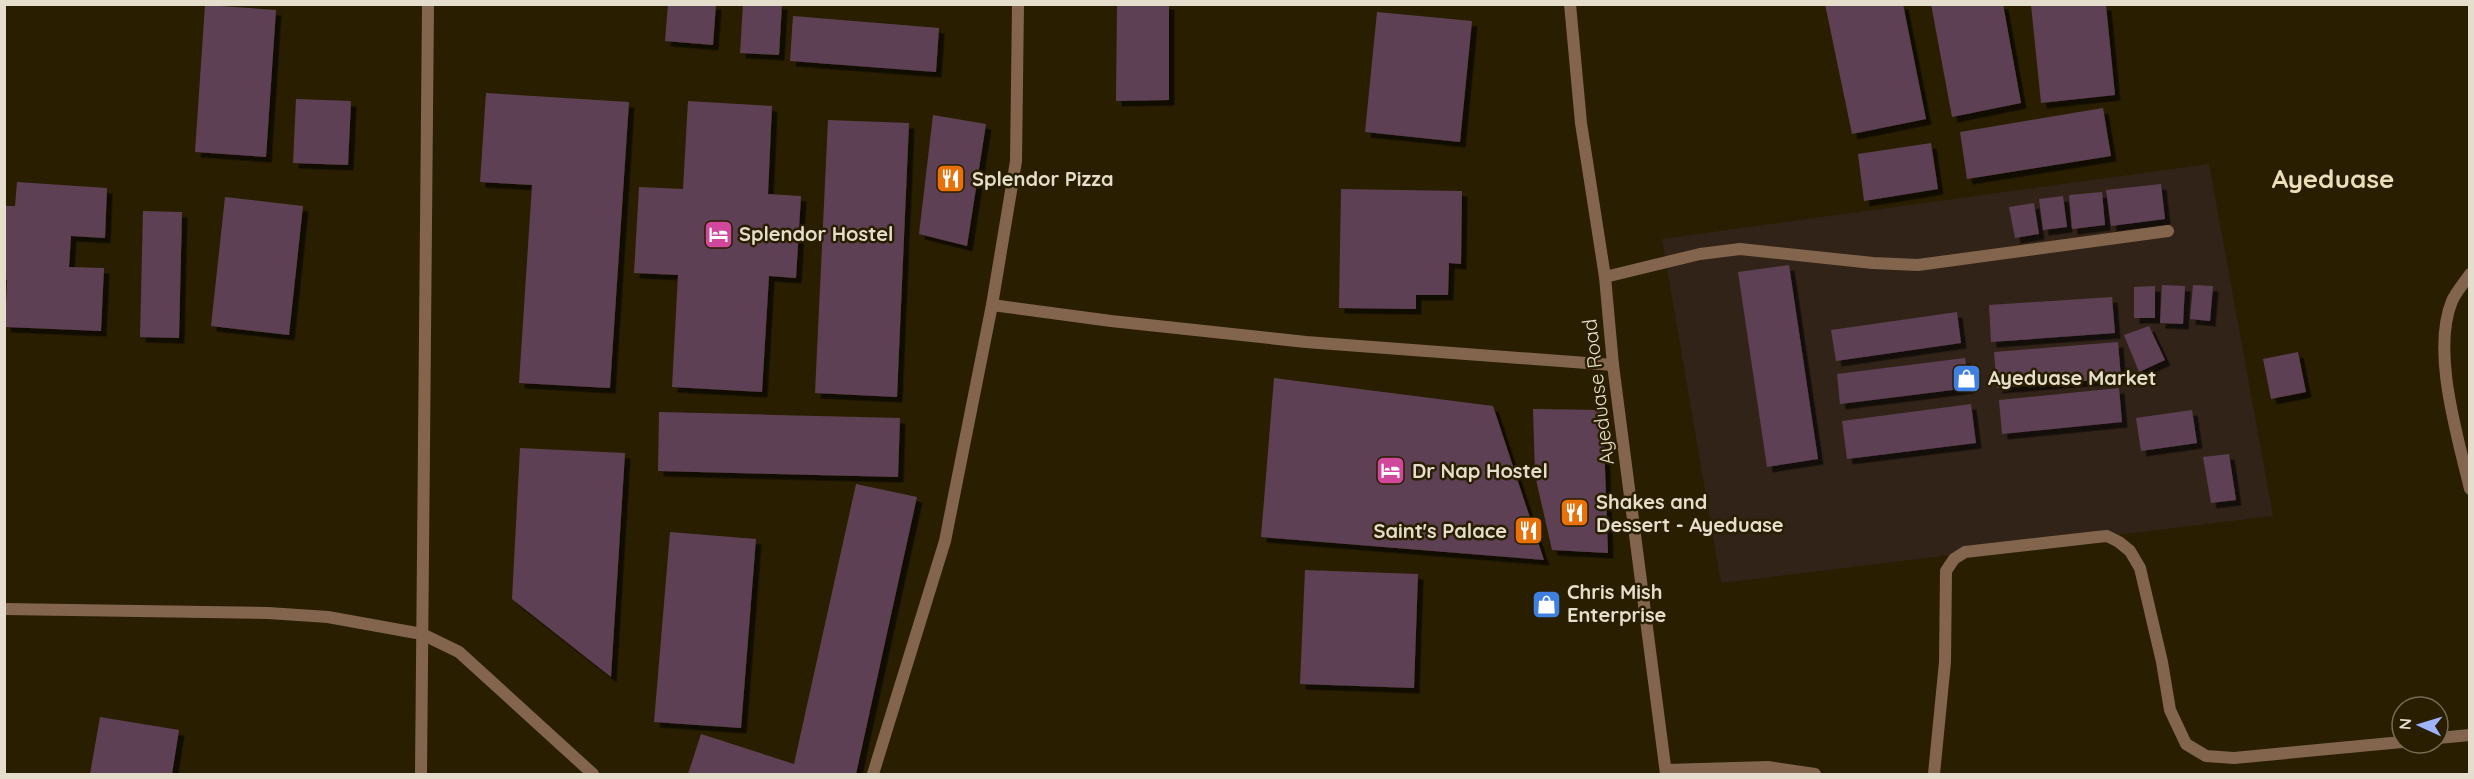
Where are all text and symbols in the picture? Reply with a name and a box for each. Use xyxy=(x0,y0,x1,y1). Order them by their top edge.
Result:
district label: Ayeduase xyxy=(2272,162,2394,195)
restaurant icon: Splendor Pizza xyxy=(935,163,967,195)
place label: Splendor Pizza xyxy=(972,166,1113,191)
hotel icon: Splendor Hostel xyxy=(702,218,734,250)
place label: Splendor Hostel xyxy=(739,221,894,246)
street label: Ayeduase Road xyxy=(1576,318,1619,466)
shop icon: Ayeduase Market xyxy=(1951,362,1983,394)
place label: Ayeduase Market xyxy=(1988,365,2156,390)
hotel icon: Dr Nap Hostel xyxy=(1375,455,1407,487)
place label: Dr Nap Hostel xyxy=(1412,458,1548,483)
place label: Shakes and Dessert - Ayeduase xyxy=(1596,489,1784,537)
restaurant icon: Shakes and Dessert - Ayeduase xyxy=(1559,497,1591,529)
restaurant icon: Saint's Palace xyxy=(1512,515,1544,547)
place label: Saint's Palace xyxy=(1374,518,1507,543)
place label: Chris Mish Enterprise xyxy=(1567,579,1666,627)
shop icon: Chris Mish Enterprise xyxy=(1530,588,1562,620)
north arrow xyxy=(2390,695,2450,755)
text: N xyxy=(2395,717,2415,731)

